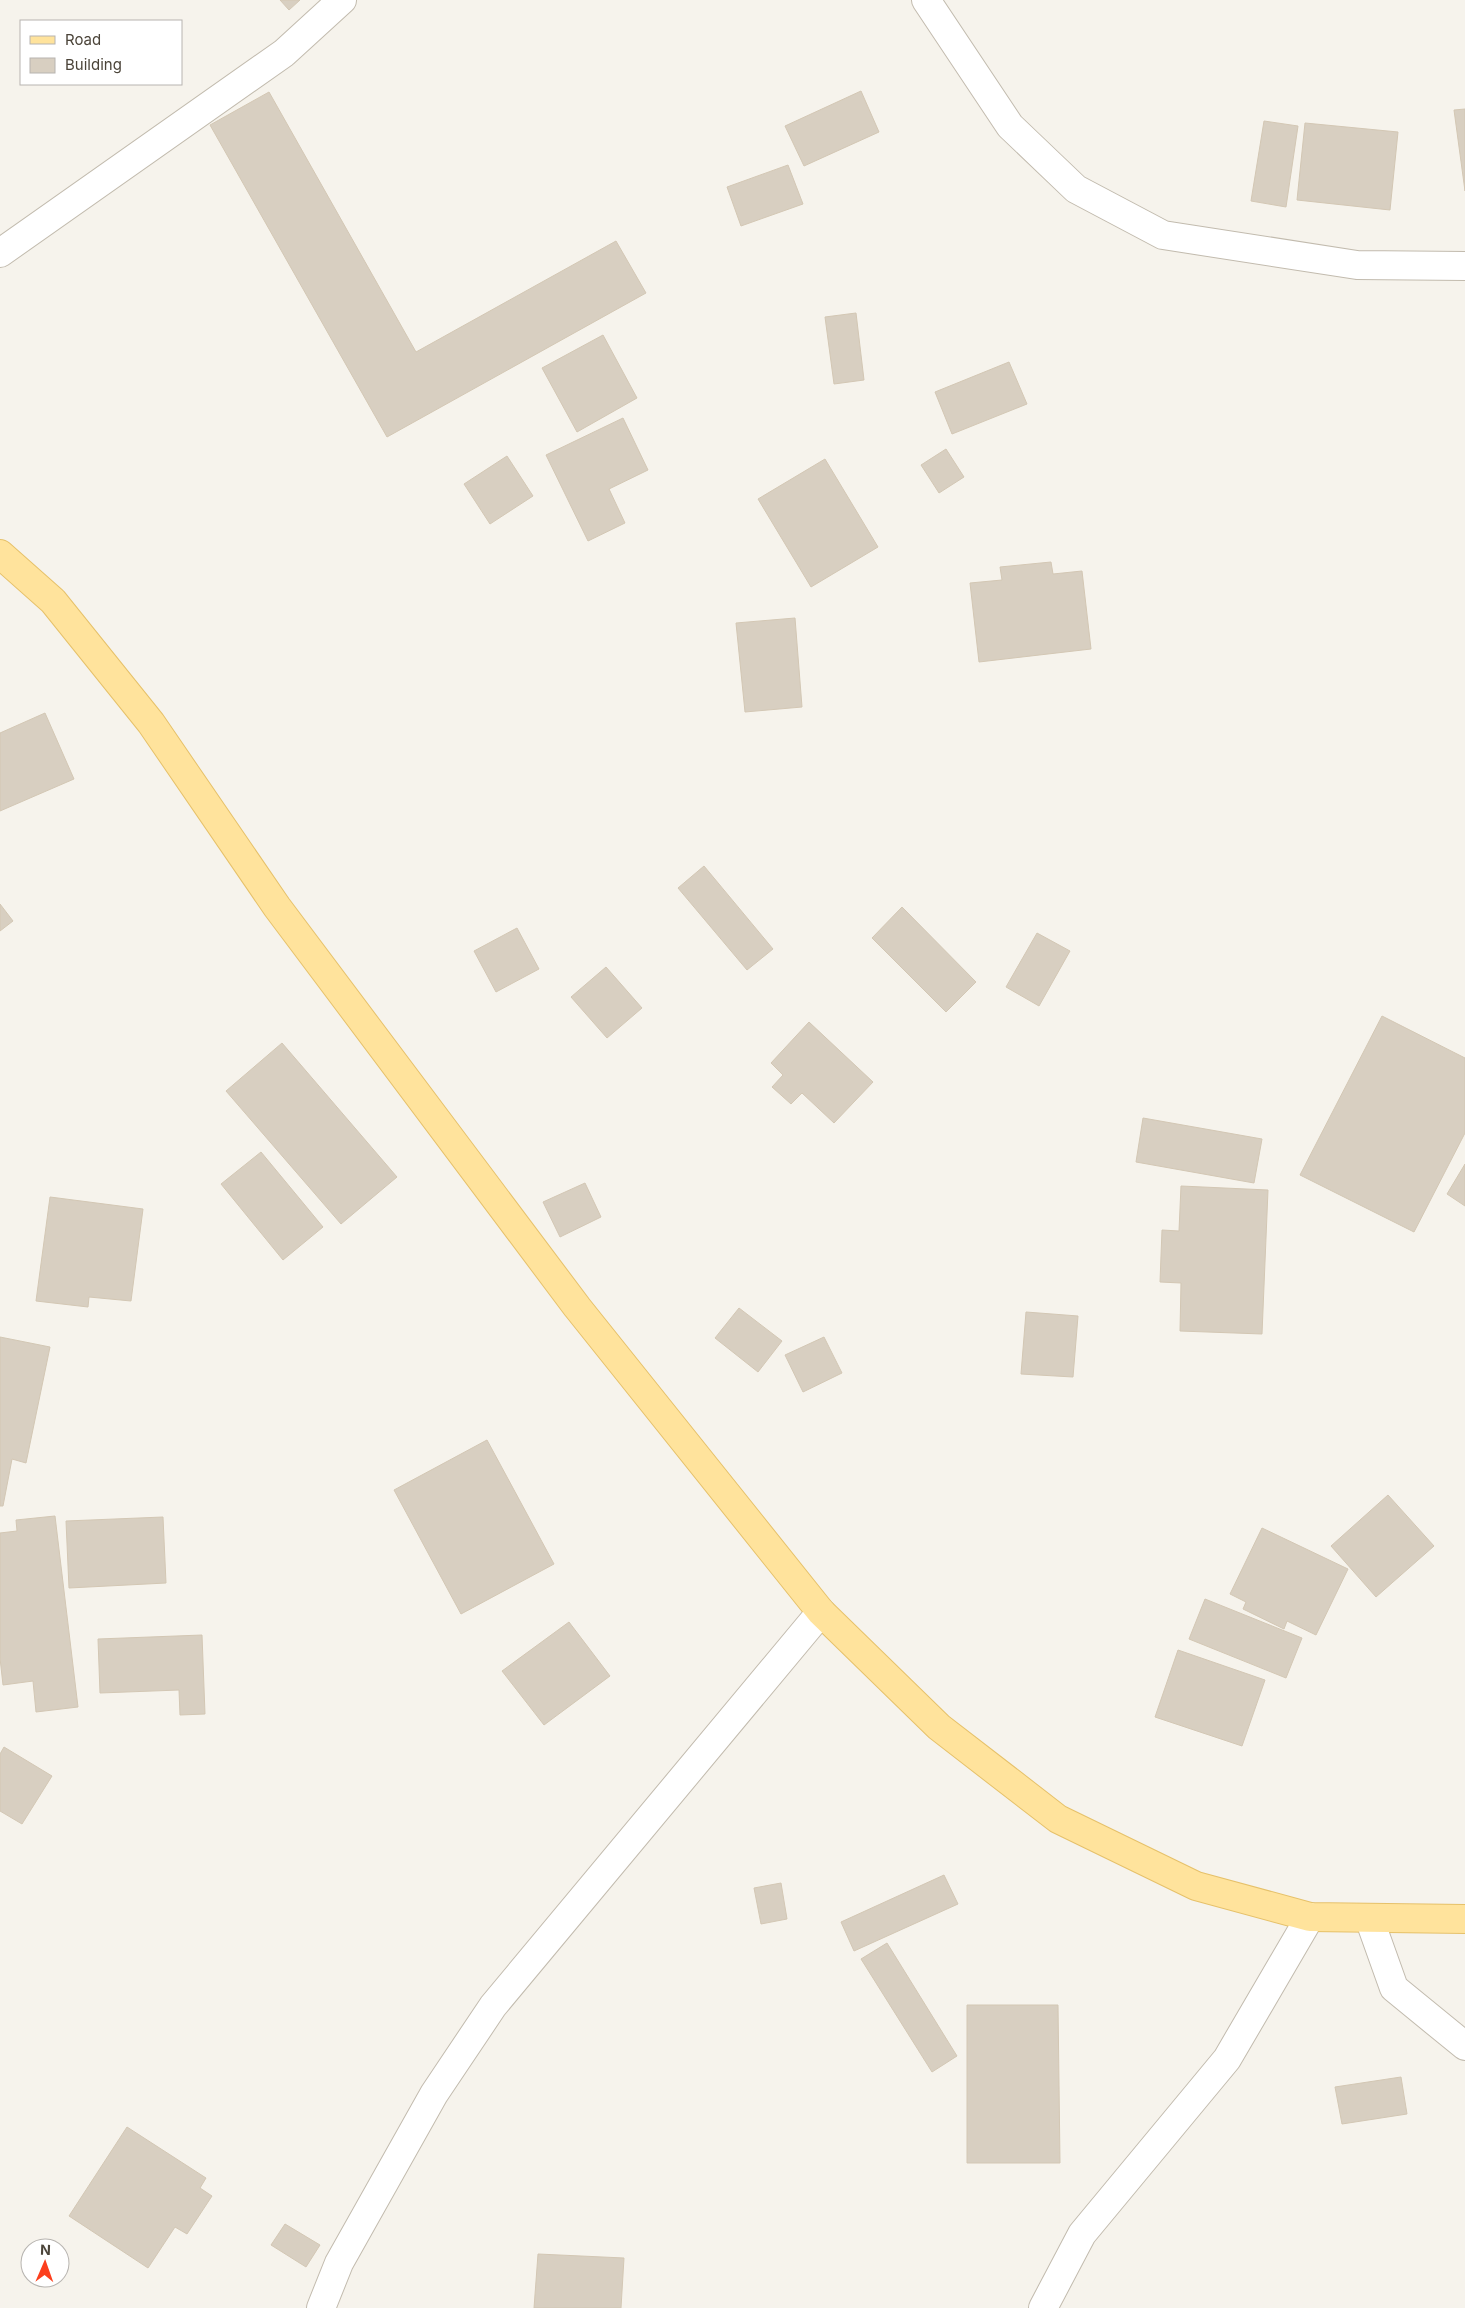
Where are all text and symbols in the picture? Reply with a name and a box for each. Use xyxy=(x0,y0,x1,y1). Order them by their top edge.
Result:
legend xyxy=(20,20,182,85)
text: Road xyxy=(65,30,101,49)
text: Building xyxy=(65,55,122,74)
north arrow xyxy=(20,2238,70,2288)
text: N xyxy=(40,2241,51,2258)

